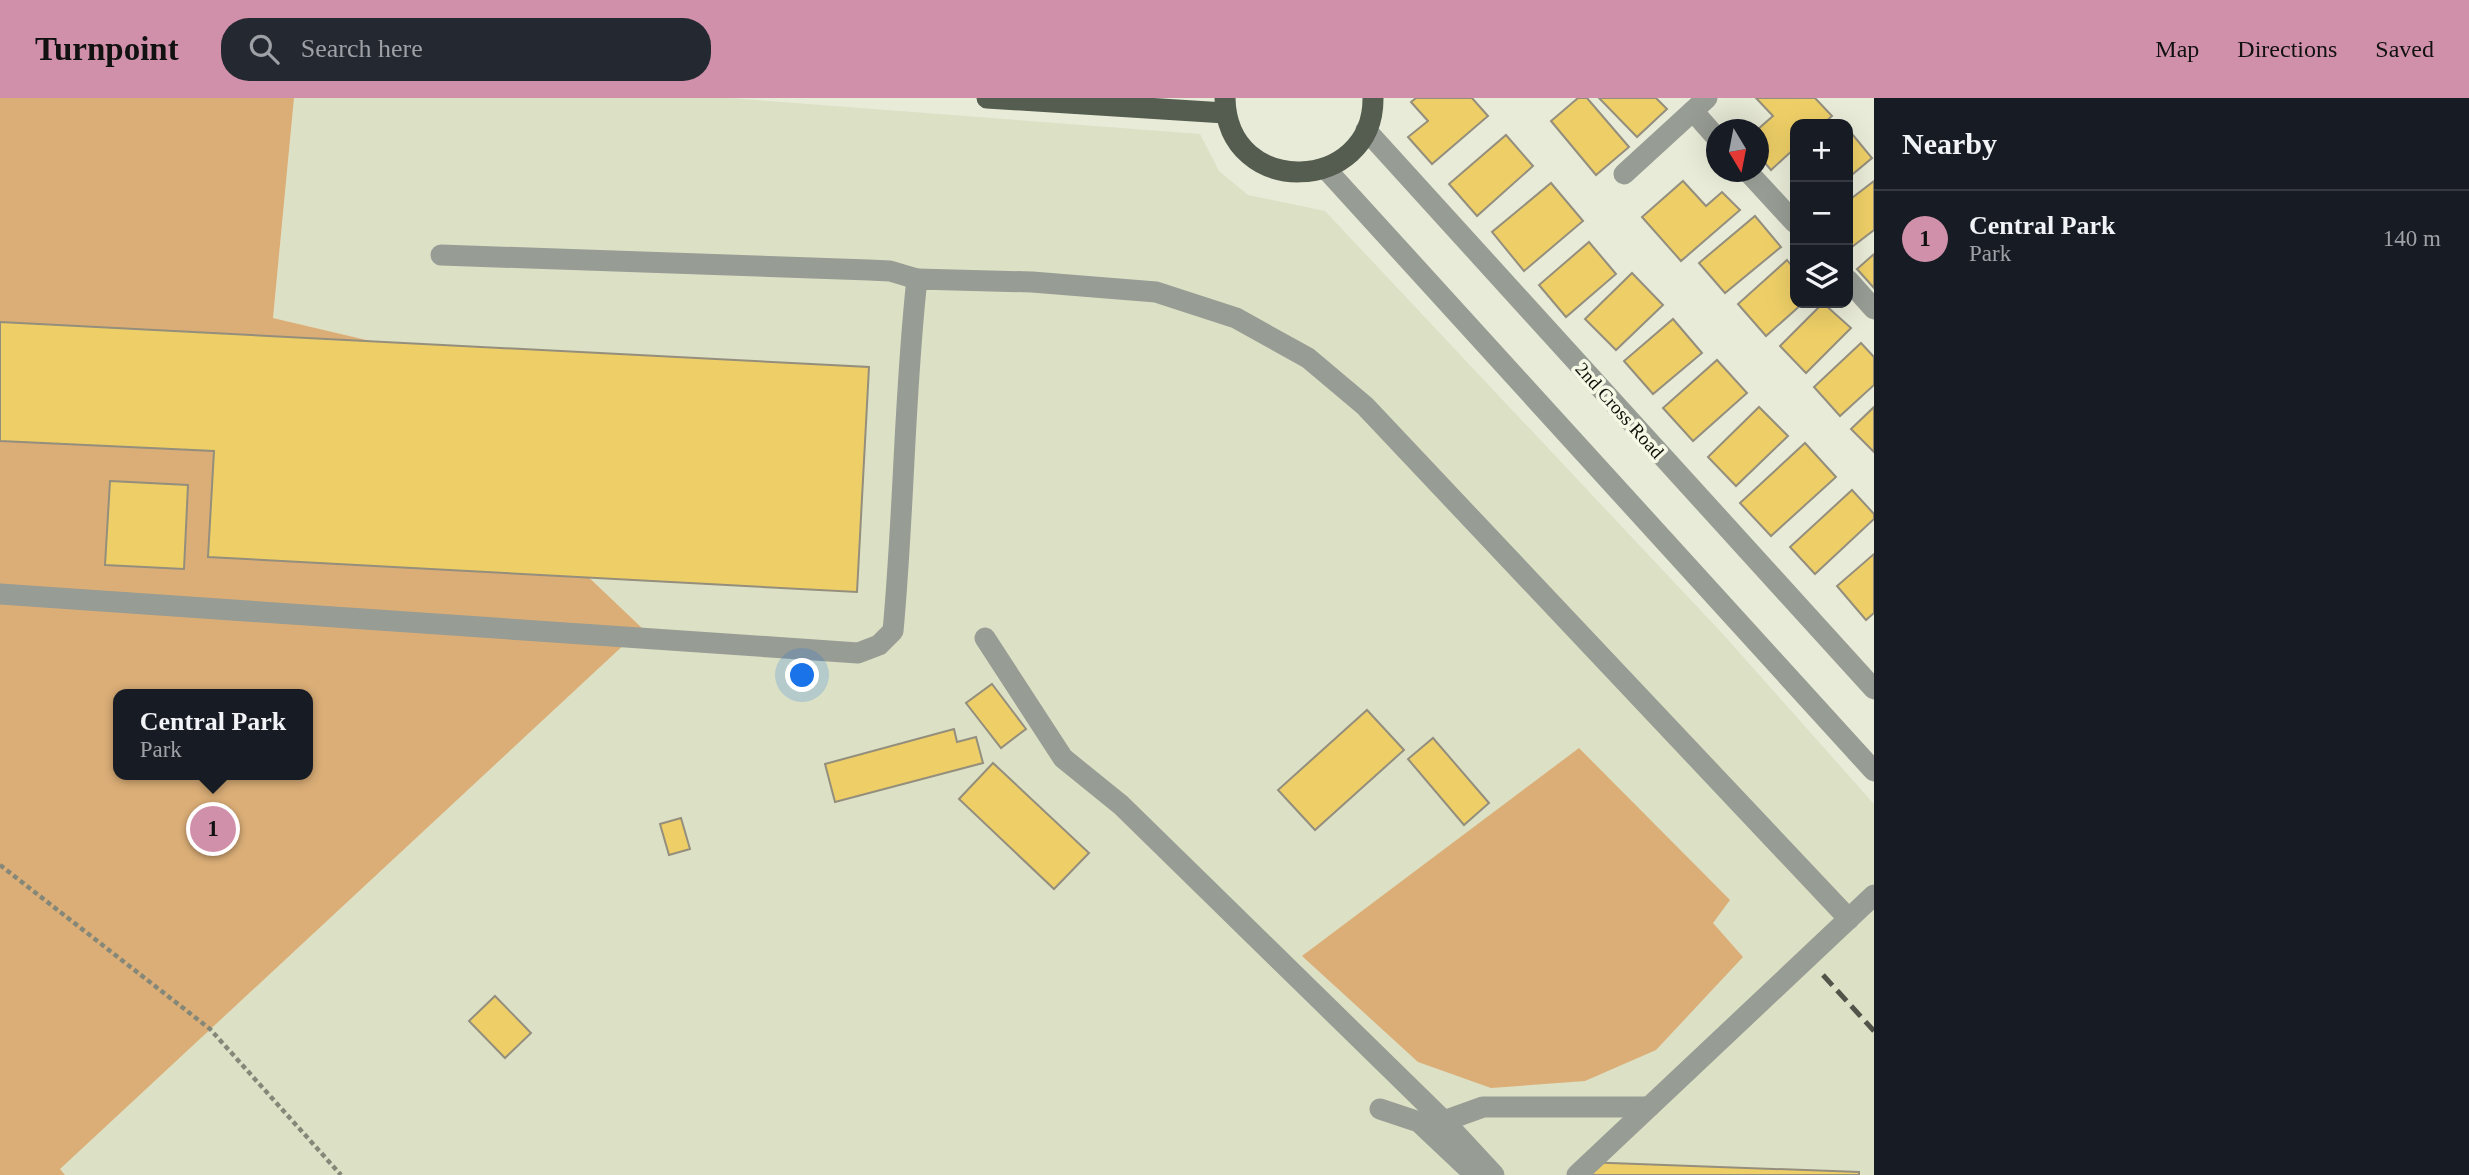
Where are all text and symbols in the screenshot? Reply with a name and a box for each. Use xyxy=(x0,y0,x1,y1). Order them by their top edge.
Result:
search box xyxy=(221,18,711,81)
icon: search xyxy=(245,30,283,68)
text: Turnpoint xyxy=(35,31,179,67)
text: Search here xyxy=(301,34,423,63)
text: Map xyxy=(2155,36,2199,62)
text: Directions xyxy=(2237,36,2337,62)
text: Saved xyxy=(2375,36,2434,62)
north arrow xyxy=(1706,119,1769,182)
map controls xyxy=(1790,119,1853,308)
button: + xyxy=(1790,119,1853,182)
text: Nearby xyxy=(1902,127,1997,160)
button: − xyxy=(1790,182,1853,245)
text: Central Park xyxy=(1969,211,2116,240)
text: 1 xyxy=(1919,226,1931,251)
text: 140 m xyxy=(2383,226,2441,251)
text: Park xyxy=(1969,241,2011,266)
button: layers xyxy=(1790,245,1853,308)
street label: 2nd Cross Road xyxy=(1571,358,1668,463)
your location xyxy=(785,658,819,692)
popup xyxy=(113,689,313,780)
text: Central Park xyxy=(140,707,286,736)
text: Park xyxy=(140,737,182,762)
pin: 1 xyxy=(190,803,236,855)

